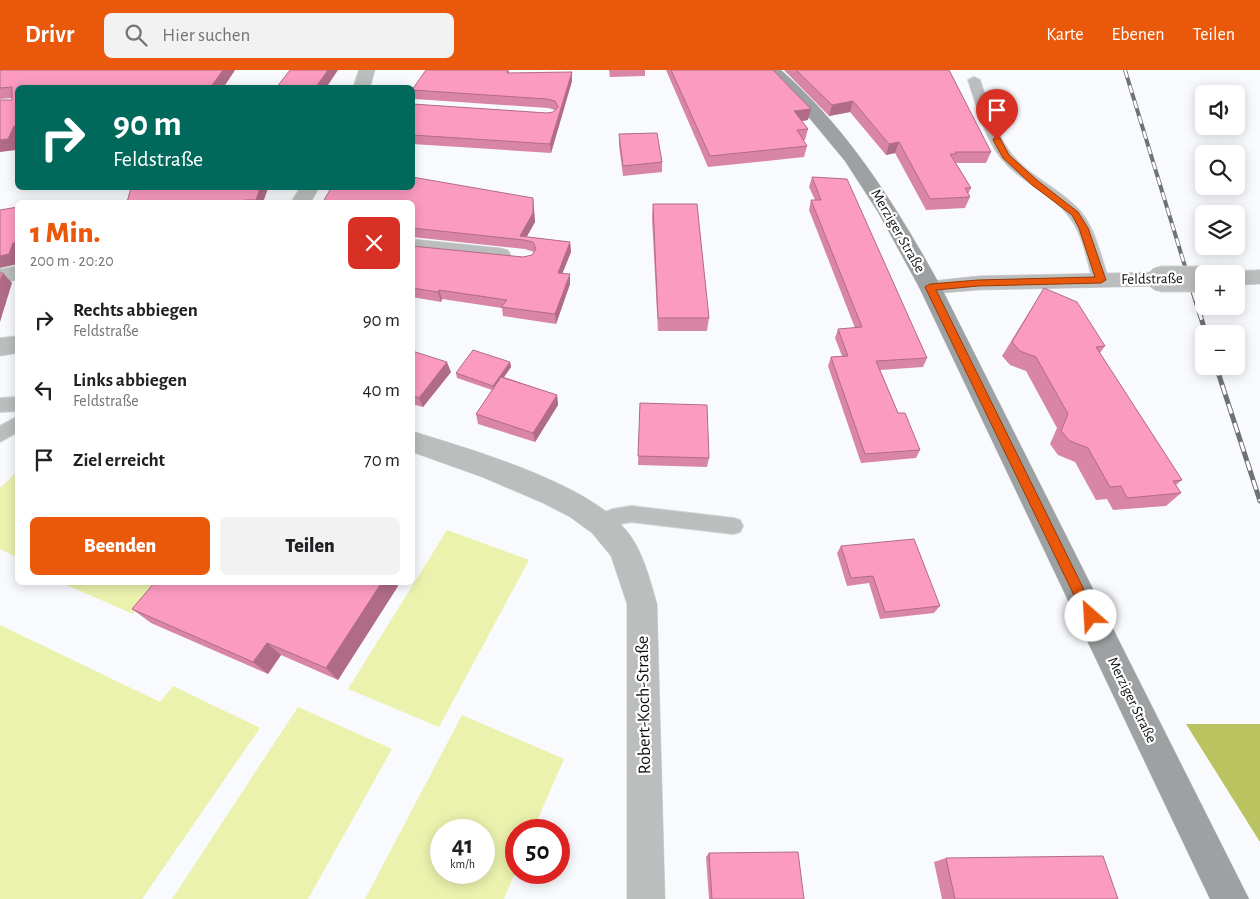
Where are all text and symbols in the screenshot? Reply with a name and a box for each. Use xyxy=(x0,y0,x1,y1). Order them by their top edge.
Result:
search box xyxy=(104,13,454,58)
icon: search xyxy=(122,21,150,49)
text: Drivr xyxy=(25,23,74,47)
text: Hier suchen xyxy=(162,26,250,45)
text: Karte xyxy=(1046,26,1084,44)
text: Ebenen xyxy=(1112,26,1165,44)
text: Teilen xyxy=(1193,26,1235,44)
map controls xyxy=(1195,85,1245,375)
button: sound xyxy=(1195,85,1245,135)
pin xyxy=(976,89,1018,140)
icon: arrive xyxy=(983,96,1011,124)
icon: right xyxy=(30,105,95,170)
text: 90 m xyxy=(113,107,182,142)
button: search xyxy=(1195,145,1245,195)
text: Feldstraße xyxy=(113,148,203,170)
street label: Merziger Straße xyxy=(868,187,928,275)
button: layers xyxy=(1195,205,1245,255)
button: close xyxy=(348,217,400,269)
text: 1 Min. xyxy=(30,218,100,248)
text: 200 m · 20:20 xyxy=(30,253,114,269)
button: + xyxy=(1195,265,1245,315)
street label: Feldstraße xyxy=(1121,271,1183,287)
text: Rechts abbiegen xyxy=(73,301,198,320)
icon: right xyxy=(30,306,58,334)
text: 90 m xyxy=(363,311,400,330)
text: Feldstraße xyxy=(73,323,139,339)
button: − xyxy=(1195,325,1245,375)
text: Links abbiegen xyxy=(73,371,187,390)
icon: left xyxy=(30,376,58,404)
text: 40 m xyxy=(362,381,400,400)
text: Feldstraße xyxy=(73,393,139,409)
icon: arrive xyxy=(30,446,58,474)
text: Ziel erreicht xyxy=(73,451,165,470)
text: 70 m xyxy=(364,451,400,470)
button: Beenden xyxy=(30,517,210,575)
button: Teilen xyxy=(220,517,400,575)
position arrow xyxy=(1064,589,1116,641)
street label: Robert-Koch-Straße xyxy=(634,636,654,774)
street label: Merziger Straße xyxy=(1105,655,1159,745)
speed limit sign: 50 xyxy=(505,819,570,884)
text: 41 xyxy=(452,833,473,858)
text: km/h xyxy=(450,858,475,870)

